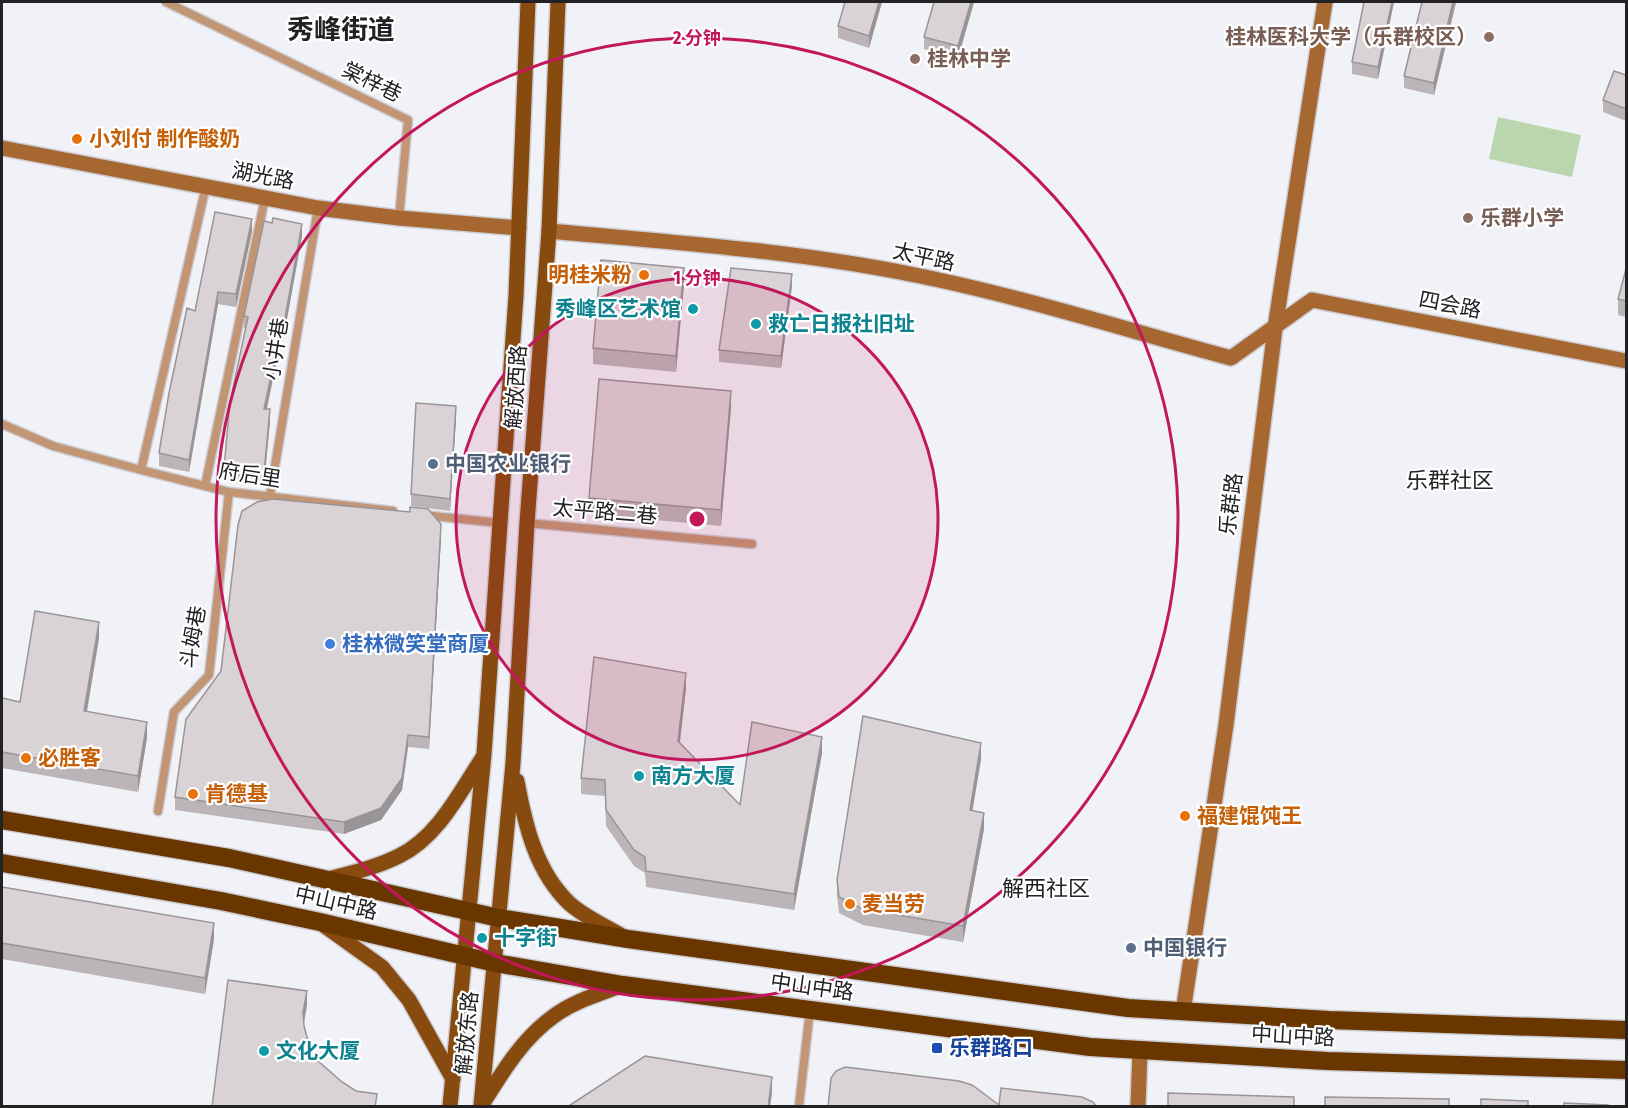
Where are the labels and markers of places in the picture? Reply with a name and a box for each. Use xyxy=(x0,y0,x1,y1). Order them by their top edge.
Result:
place label: 桂林医科大学（乐群校区） xyxy=(1225,24,1477,50)
marker: 桂林医科大学（乐群校区） xyxy=(1482,30,1496,44)
place label: 桂林中学 xyxy=(927,46,1011,72)
marker: 桂林中学 xyxy=(908,52,922,66)
place label: 小刘付 制作酸奶 xyxy=(89,126,240,152)
marker: 小刘付 制作酸奶 xyxy=(70,132,84,146)
place label: 乐群小学 xyxy=(1480,205,1564,231)
marker: 乐群小学 xyxy=(1461,211,1475,225)
place label: 明桂米粉 xyxy=(548,262,632,288)
marker: 明桂米粉 xyxy=(637,268,651,282)
place label: 秀峰区艺术馆 xyxy=(555,296,681,322)
marker: 秀峰区艺术馆 xyxy=(686,302,700,316)
place label: 救亡日报社旧址 xyxy=(768,311,915,337)
marker: 救亡日报社旧址 xyxy=(749,317,763,331)
place label: 中国农业银行 xyxy=(445,451,571,477)
marker: 中国农业银行 xyxy=(426,457,440,471)
centre of rings xyxy=(687,509,707,529)
place label: 桂林微笑堂商厦 xyxy=(342,631,489,657)
marker: 桂林微笑堂商厦 xyxy=(323,637,337,651)
place label: 必胜客 xyxy=(38,745,101,771)
marker: 必胜客 xyxy=(19,751,33,765)
place label: 南方大厦 xyxy=(651,763,735,789)
marker: 南方大厦 xyxy=(632,769,646,783)
place label: 肯德基 xyxy=(205,781,268,807)
marker: 肯德基 xyxy=(186,787,200,801)
place label: 福建馄饨王 xyxy=(1197,803,1302,829)
marker: 福建馄饨王 xyxy=(1178,809,1192,823)
place label: 麦当劳 xyxy=(862,891,925,917)
marker: 麦当劳 xyxy=(843,897,857,911)
place label: 十字街 xyxy=(494,925,557,951)
marker: 十字街 xyxy=(475,931,489,945)
place label: 中国银行 xyxy=(1143,935,1227,961)
marker: 中国银行 xyxy=(1124,941,1138,955)
place label: 乐群路口 xyxy=(949,1035,1033,1061)
place label: 文化大厦 xyxy=(276,1038,360,1064)
marker: 乐群路口 xyxy=(930,1041,944,1055)
marker: 文化大厦 xyxy=(257,1044,271,1058)

